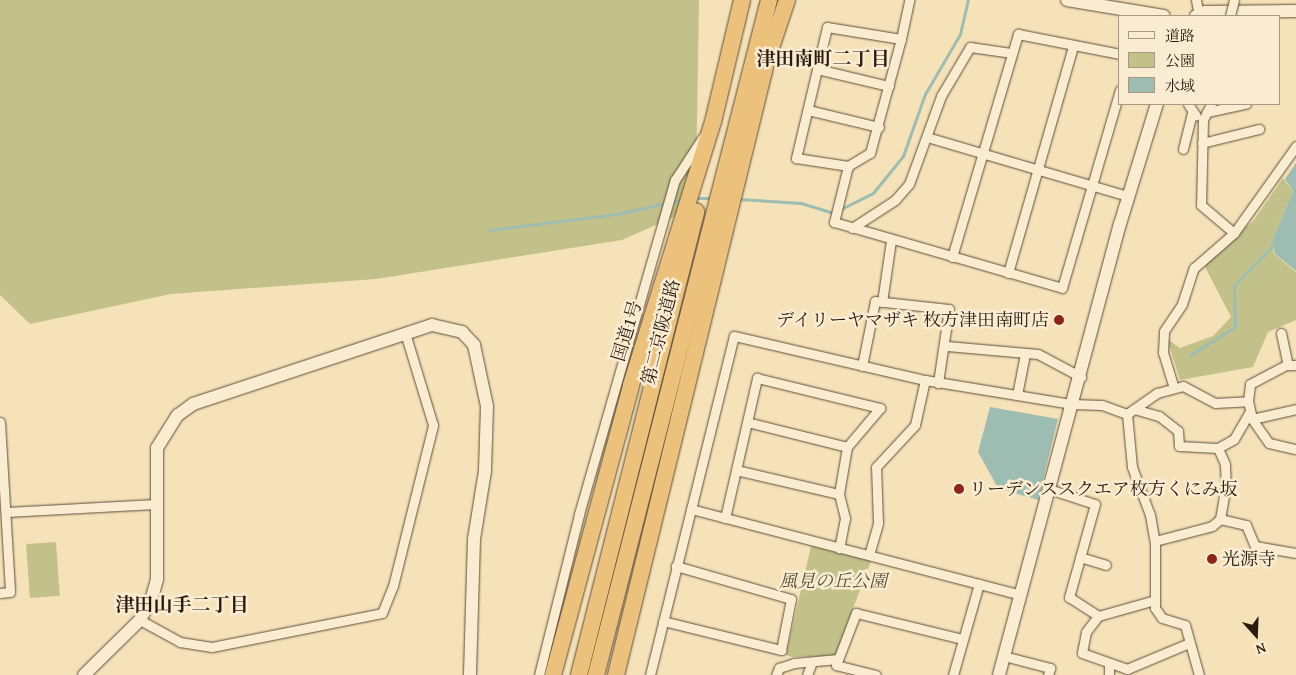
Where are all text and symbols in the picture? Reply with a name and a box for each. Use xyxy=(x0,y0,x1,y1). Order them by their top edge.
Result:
legend xyxy=(1118,15,1281,105)
text: 道路 xyxy=(1165,25,1195,46)
district label: 津田南町二丁目 xyxy=(757,48,889,70)
text: 公園 xyxy=(1165,50,1195,71)
text: 水域 xyxy=(1165,75,1195,96)
street label: 第二京阪道路 xyxy=(637,277,685,387)
street label: 国道1号 xyxy=(608,298,646,364)
place label: デイリーヤマザキ 枚方津田南町店 xyxy=(775,309,1049,331)
marker: デイリーヤマザキ 枚方津田南町店 xyxy=(1053,314,1065,326)
place label: リーデンススクエア枚方くにみ坂 xyxy=(969,478,1239,500)
marker: リーデンススクエア枚方くにみ坂 xyxy=(953,483,965,495)
place label: 光源寺 xyxy=(1222,548,1276,570)
marker: 光源寺 xyxy=(1206,553,1218,565)
park label: 風見の丘公園 xyxy=(779,570,887,592)
district label: 津田山手二丁目 xyxy=(116,594,248,616)
north arrow xyxy=(1231,610,1281,660)
text: N xyxy=(1253,638,1269,660)

